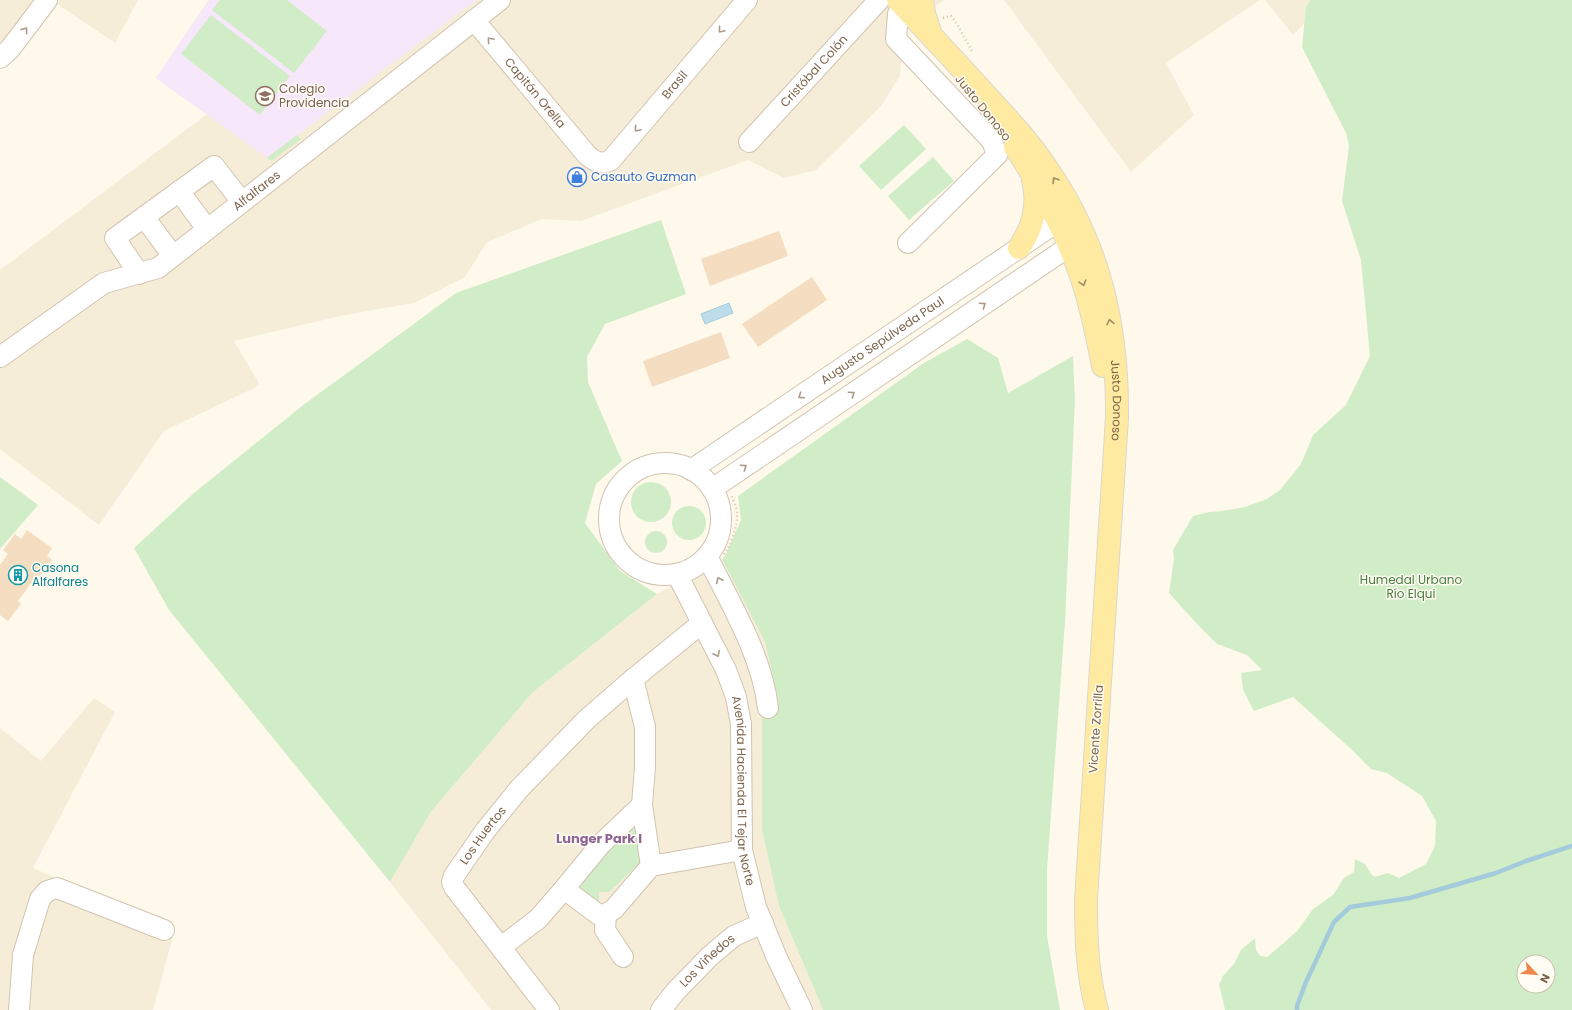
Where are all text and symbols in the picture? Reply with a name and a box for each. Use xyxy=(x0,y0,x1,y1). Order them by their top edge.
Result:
one-way arrow xyxy=(719,25,726,32)
one-way arrow xyxy=(20,28,27,35)
street label: Cristóbal Colón xyxy=(776,31,851,111)
one-way arrow xyxy=(488,37,495,44)
street label: Capitán Orella xyxy=(501,54,570,131)
street label: Brasil xyxy=(658,67,691,102)
street label: Justo Donoso xyxy=(951,71,1016,145)
place label: Colegio Providencia xyxy=(279,80,349,111)
school or university icon: Colegio Providencia xyxy=(254,85,276,107)
one-way arrow xyxy=(635,124,642,132)
street label: Alfalfares xyxy=(229,166,284,214)
shop icon: Casauto Guzman xyxy=(566,166,588,188)
place label: Casauto Guzman xyxy=(591,168,696,185)
one-way arrow xyxy=(1052,177,1060,184)
one-way arrow xyxy=(1078,279,1087,286)
street label: Augusto Sepúlveda Paul xyxy=(817,292,947,388)
one-way arrow xyxy=(979,302,986,310)
one-way arrow xyxy=(1106,318,1115,325)
street label: Justo Donoso xyxy=(1107,359,1126,442)
one-way arrow xyxy=(798,391,805,398)
one-way arrow xyxy=(848,391,855,399)
one-way arrow xyxy=(740,465,747,472)
place label: Casona Alfalfares xyxy=(32,559,88,590)
building icon: Casona Alfalfares xyxy=(7,564,29,586)
park label: Humedal Urbano Río Elqui xyxy=(1360,571,1462,602)
one-way arrow xyxy=(716,577,724,585)
one-way arrow xyxy=(712,649,720,657)
street label: Vicente Zorrilla xyxy=(1084,684,1107,774)
street label: Avenida Hacienda El Tejar Norte xyxy=(728,694,759,887)
street label: Los Huertos xyxy=(455,802,510,868)
district label: Lunger Park I xyxy=(556,829,642,848)
street label: Los Viñedos xyxy=(675,930,738,991)
north arrow xyxy=(1516,954,1556,994)
text: N xyxy=(1536,971,1554,986)

